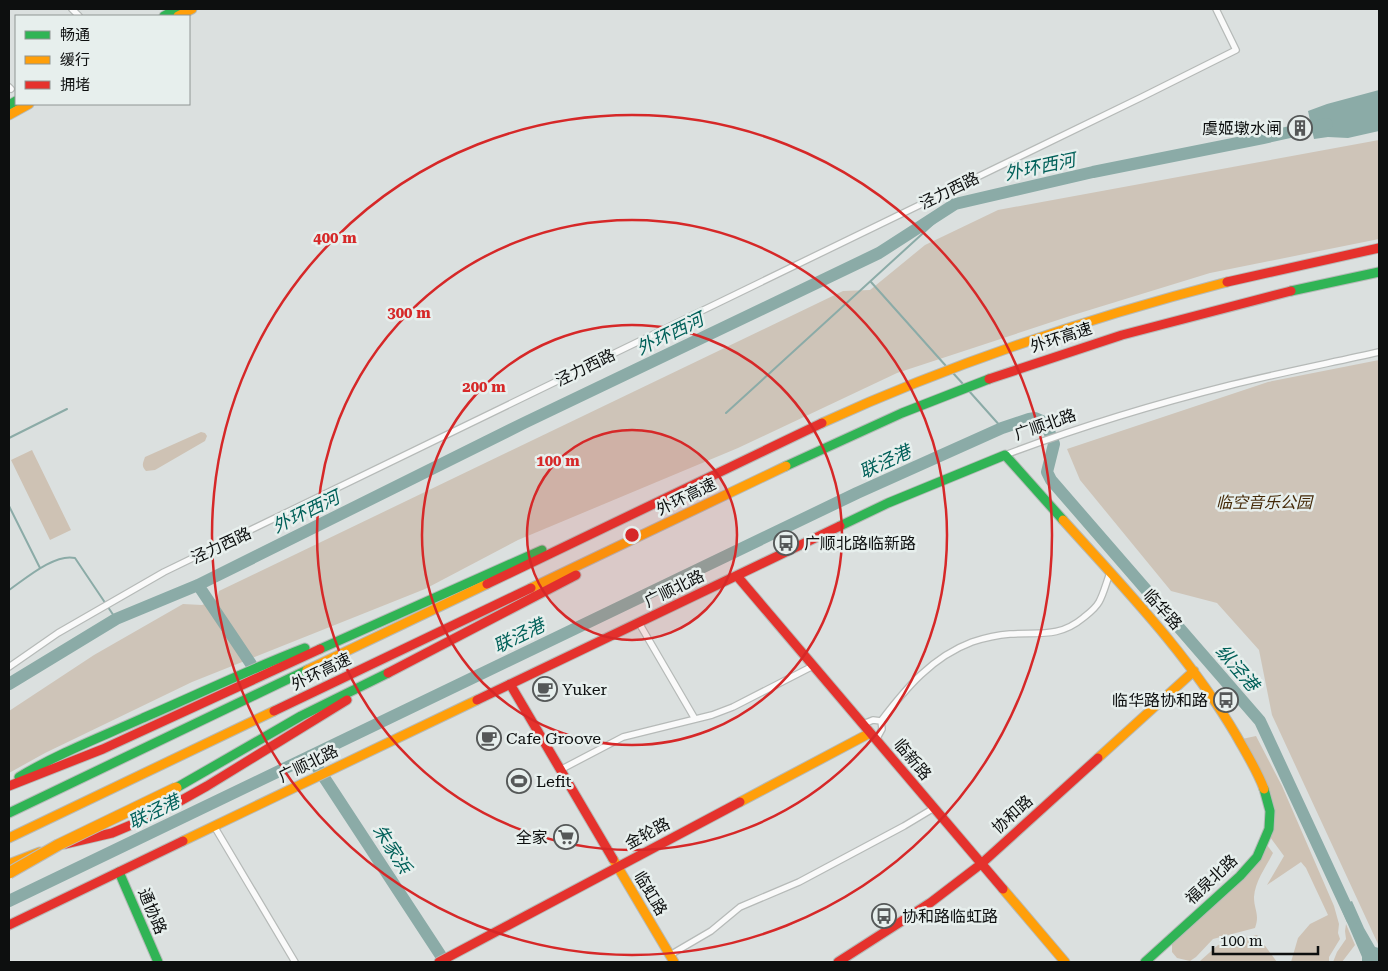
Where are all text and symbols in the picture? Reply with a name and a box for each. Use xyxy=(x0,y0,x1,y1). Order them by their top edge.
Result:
legend xyxy=(15,15,190,105)
text: 畅通 xyxy=(60,26,90,44)
text: 缓行 xyxy=(60,51,90,69)
text: 拥堵 xyxy=(60,76,90,94)
building icon: 虞姬墩水闸 xyxy=(1287,115,1313,141)
place label: 虞姬墩水闸 xyxy=(1202,119,1282,138)
water label: 外环西河 xyxy=(1002,148,1080,184)
street label: 泾力西路 xyxy=(916,168,982,213)
text: 400 m xyxy=(313,229,357,247)
text: 300 m xyxy=(387,304,431,322)
water label: 外环西河 xyxy=(633,307,709,359)
street label: 外环高速 xyxy=(1028,319,1095,356)
street label: 泾力西路 xyxy=(552,345,618,390)
text: 200 m xyxy=(462,378,506,396)
street label: 广顺北路 xyxy=(1012,405,1079,444)
water label: 联泾港 xyxy=(856,439,916,482)
text: 100 m xyxy=(536,452,580,470)
street label: 外环高速 xyxy=(653,474,719,519)
water label: 外环西河 xyxy=(269,485,345,537)
park label: 临空音乐公园 xyxy=(1216,493,1314,512)
street label: 泾力西路 xyxy=(188,523,254,568)
centre of rings xyxy=(623,526,641,544)
bus stop icon: 广顺北路临新路 xyxy=(773,530,799,556)
place label: 广顺北路临新路 xyxy=(804,534,916,553)
street label: 广顺北路 xyxy=(641,566,707,611)
street label: 临华路 xyxy=(1140,585,1186,634)
water label: 联泾港 xyxy=(490,613,550,657)
water label: 纵泾港 xyxy=(1212,640,1265,697)
street label: 外环高速 xyxy=(288,649,354,694)
cafe icon: Yuker xyxy=(532,676,558,702)
place label: Yuker xyxy=(562,680,608,699)
bus stop icon: 临华路协和路 xyxy=(1213,687,1239,713)
place label: 临华路协和路 xyxy=(1112,691,1208,710)
cafe icon: Cafe Groove xyxy=(476,725,502,751)
place label: Cafe Groove xyxy=(506,729,601,748)
street label: 临新路 xyxy=(890,735,935,784)
street label: 广顺北路 xyxy=(275,741,341,786)
sports icon: Lefit xyxy=(506,768,532,794)
place label: Lefit xyxy=(536,772,571,791)
water label: 联泾港 xyxy=(125,789,185,833)
street label: 协和路 xyxy=(988,791,1037,837)
street label: 金轮路 xyxy=(622,814,673,853)
water label: 朱家浜 xyxy=(369,820,417,879)
supermarket icon: 全家 xyxy=(553,824,579,850)
place label: 全家 xyxy=(516,828,548,847)
street label: 福泉北路 xyxy=(1181,851,1241,908)
street label: 临虹路 xyxy=(630,868,671,919)
street label: 通协路 xyxy=(134,885,171,937)
bus stop icon: 协和路临虹路 xyxy=(871,903,897,929)
place label: 协和路临虹路 xyxy=(902,907,998,926)
scale bar xyxy=(1213,924,1318,956)
text: 100 m xyxy=(1220,932,1263,950)

